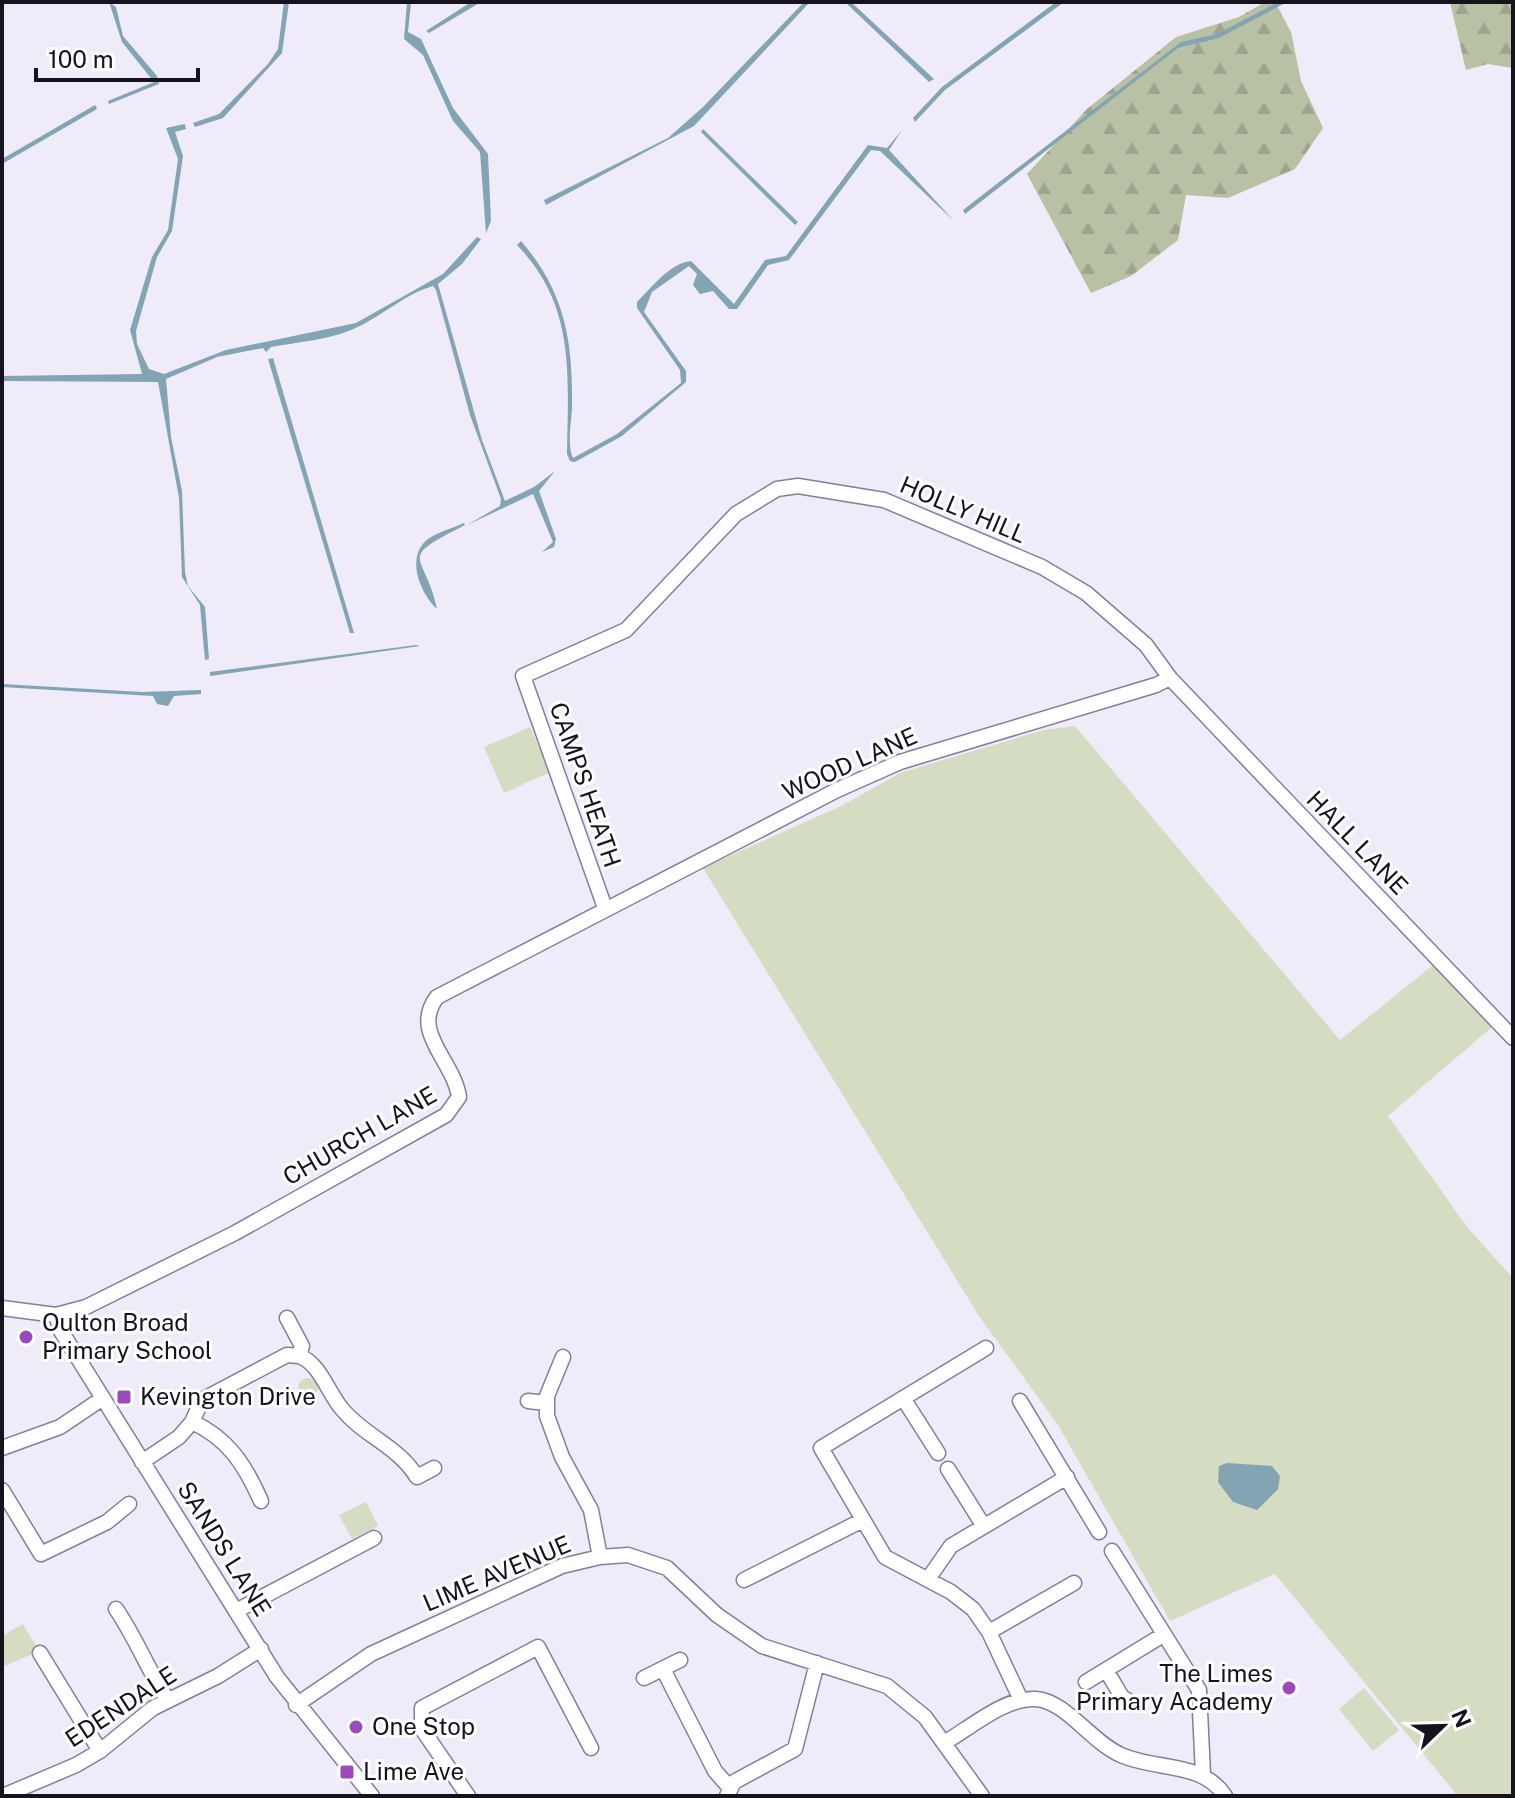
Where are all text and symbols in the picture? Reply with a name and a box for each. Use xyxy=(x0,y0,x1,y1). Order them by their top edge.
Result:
scale bar xyxy=(36,32,198,82)
text: 100 m xyxy=(48,45,114,73)
street label: HOLLY HILL xyxy=(896,470,1031,548)
street label: CAMPS HEATH xyxy=(545,699,627,871)
street label: WOOD LANE xyxy=(778,721,921,805)
street label: HALL LANE xyxy=(1301,785,1414,900)
street label: CHURCH LANE xyxy=(278,1080,441,1190)
place label: Oulton Broad Primary School xyxy=(42,1308,212,1364)
marker: Oulton Broad Primary School xyxy=(17,1328,35,1346)
place label: Kevington Drive xyxy=(140,1382,316,1410)
marker: Kevington Drive xyxy=(115,1388,133,1406)
street label: SANDS LANE xyxy=(172,1476,277,1621)
street label: LIME AVENUE xyxy=(419,1529,575,1617)
place label: The Limes Primary Academy xyxy=(1076,1659,1273,1715)
street label: EDENDALE xyxy=(60,1660,181,1752)
marker: The Limes Primary Academy xyxy=(1280,1679,1298,1697)
north arrow xyxy=(1403,1686,1483,1766)
text: N xyxy=(1446,1705,1477,1731)
place label: One Stop xyxy=(372,1712,475,1740)
marker: One Stop xyxy=(347,1718,365,1736)
place label: Lime Ave xyxy=(363,1757,464,1785)
marker: Lime Ave xyxy=(338,1763,356,1781)

